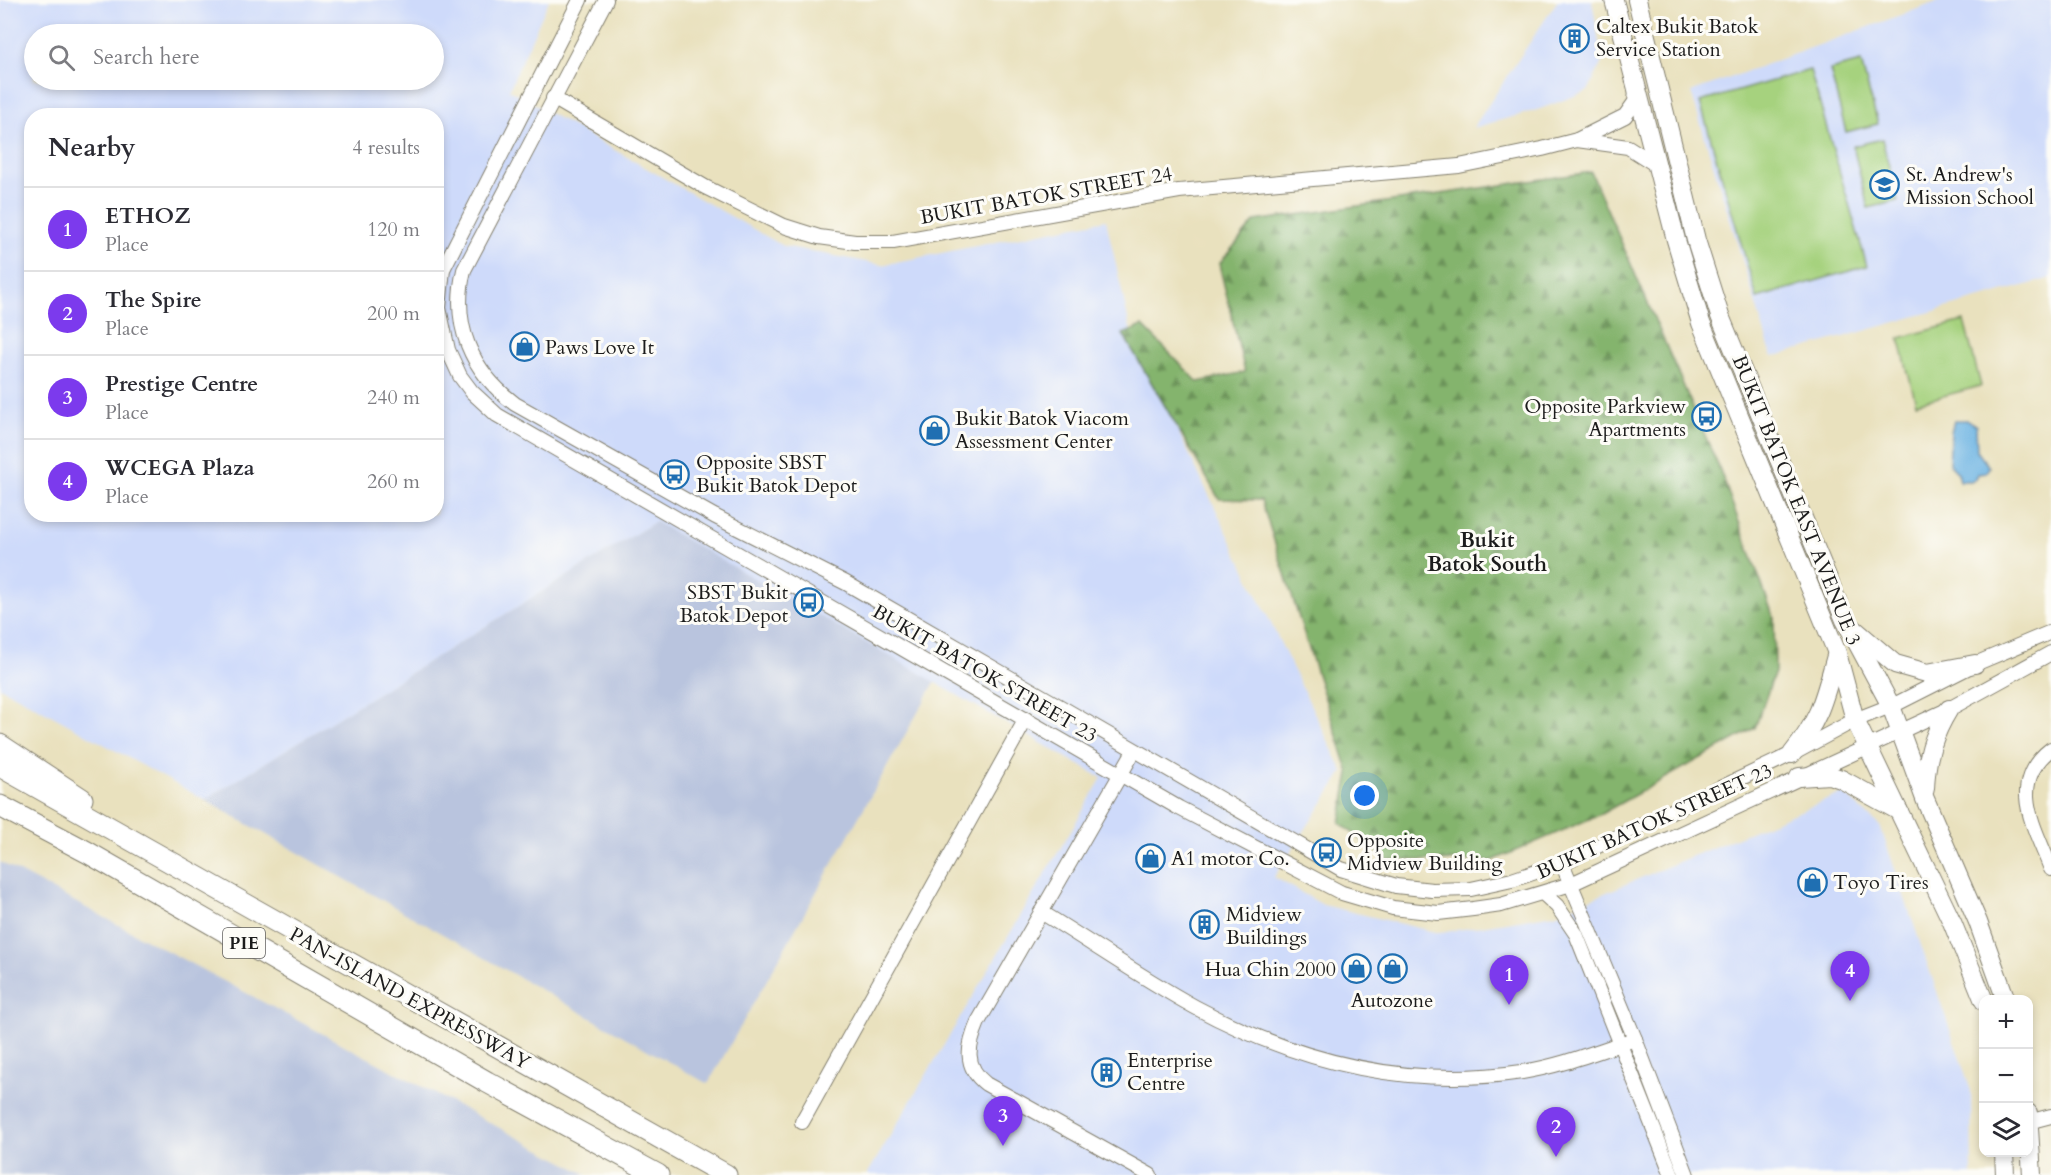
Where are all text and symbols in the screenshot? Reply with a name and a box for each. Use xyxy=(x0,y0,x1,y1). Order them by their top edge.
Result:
place label: Caltex Bukit Batok Service Station xyxy=(1596,13,1759,63)
building icon: Caltex Bukit Batok Service Station xyxy=(1559,22,1591,54)
search box xyxy=(24,24,444,90)
icon: search xyxy=(45,41,78,74)
text: Search here xyxy=(93,42,200,72)
text: Nearby xyxy=(48,130,136,165)
text: 4 results xyxy=(352,134,420,161)
street label: BUKIT BATOK STREET 24 xyxy=(918,160,1174,231)
place label: St. Andrew's Mission School xyxy=(1906,161,2034,211)
school or university icon: St. Andrew's Mission School xyxy=(1869,169,1901,201)
text: ETHOZ xyxy=(105,201,191,231)
text: 1 xyxy=(62,216,73,243)
text: 120 m xyxy=(367,216,420,243)
text: Place xyxy=(105,231,149,258)
text: The Spire xyxy=(105,285,202,315)
text: 2 xyxy=(62,300,73,327)
text: 200 m xyxy=(367,300,420,327)
text: Place xyxy=(105,315,149,342)
shop icon: Paws Love It xyxy=(508,331,540,363)
place label: Paws Love It xyxy=(545,334,655,361)
street label: BUKIT BATOK EAST AVENUE 3 xyxy=(1726,351,1867,649)
text: Prestige Centre xyxy=(105,369,258,399)
text: 3 xyxy=(62,384,73,411)
text: 240 m xyxy=(367,384,420,411)
place label: Opposite Parkview Apartments xyxy=(1524,393,1686,443)
text: Place xyxy=(105,399,149,426)
bus stop icon: Opposite Parkview Apartments xyxy=(1691,401,1723,433)
place label: Bukit Batok Viacom Assessment Center xyxy=(955,405,1129,455)
shop icon: Bukit Batok Viacom Assessment Center xyxy=(918,414,950,446)
place label: Opposite SBST Bukit Batok Depot xyxy=(696,449,858,499)
text: WCEGA Plaza xyxy=(105,453,255,483)
bus stop icon: Opposite SBST Bukit Batok Depot xyxy=(659,458,691,490)
text: 4 xyxy=(62,468,73,495)
text: 260 m xyxy=(367,468,420,495)
text: Place xyxy=(105,483,149,510)
district label: Bukit Batok South xyxy=(1427,526,1547,579)
place label: SBST Bukit Batok Depot xyxy=(679,579,789,629)
bus stop icon: SBST Bukit Batok Depot xyxy=(793,587,825,619)
street label: BUKIT BATOK STREET 23 xyxy=(867,598,1102,749)
street label: BUKIT BATOK STREET 23 xyxy=(1532,757,1776,886)
your location xyxy=(1350,781,1379,810)
place label: Opposite Midview Building xyxy=(1347,827,1503,877)
bus stop icon: Opposite Midview Building xyxy=(1310,836,1342,868)
shop icon: A1 motor Co. xyxy=(1134,842,1166,874)
place label: A1 motor Co. xyxy=(1171,845,1290,872)
shop icon: Toyo Tires xyxy=(1796,866,1828,898)
place label: Toyo Tires xyxy=(1833,869,1929,896)
place label: Midview Buildings xyxy=(1226,901,1307,951)
building icon: Midview Buildings xyxy=(1189,909,1221,941)
street label: PAN-ISLAND EXPRESSWAY xyxy=(285,921,535,1076)
road number: PIE xyxy=(223,928,265,958)
pin: 4 xyxy=(1830,952,1870,1001)
shop icon: Hua Chin 2000 xyxy=(1341,953,1373,985)
shop icon: Autozone xyxy=(1376,953,1408,985)
place label: Hua Chin 2000 xyxy=(1205,956,1336,983)
pin: 1 xyxy=(1490,956,1528,1005)
place label: Autozone xyxy=(1351,987,1433,1014)
map controls xyxy=(1979,995,2033,1157)
button: + xyxy=(1979,995,2033,1049)
place label: Enterprise Centre xyxy=(1127,1047,1213,1097)
button: − xyxy=(1979,1049,2033,1103)
building icon: Enterprise Centre xyxy=(1090,1056,1122,1088)
pin: 3 xyxy=(984,1096,1022,1146)
button: layers xyxy=(1979,1103,2033,1157)
pin: 2 xyxy=(1536,1108,1576,1157)

